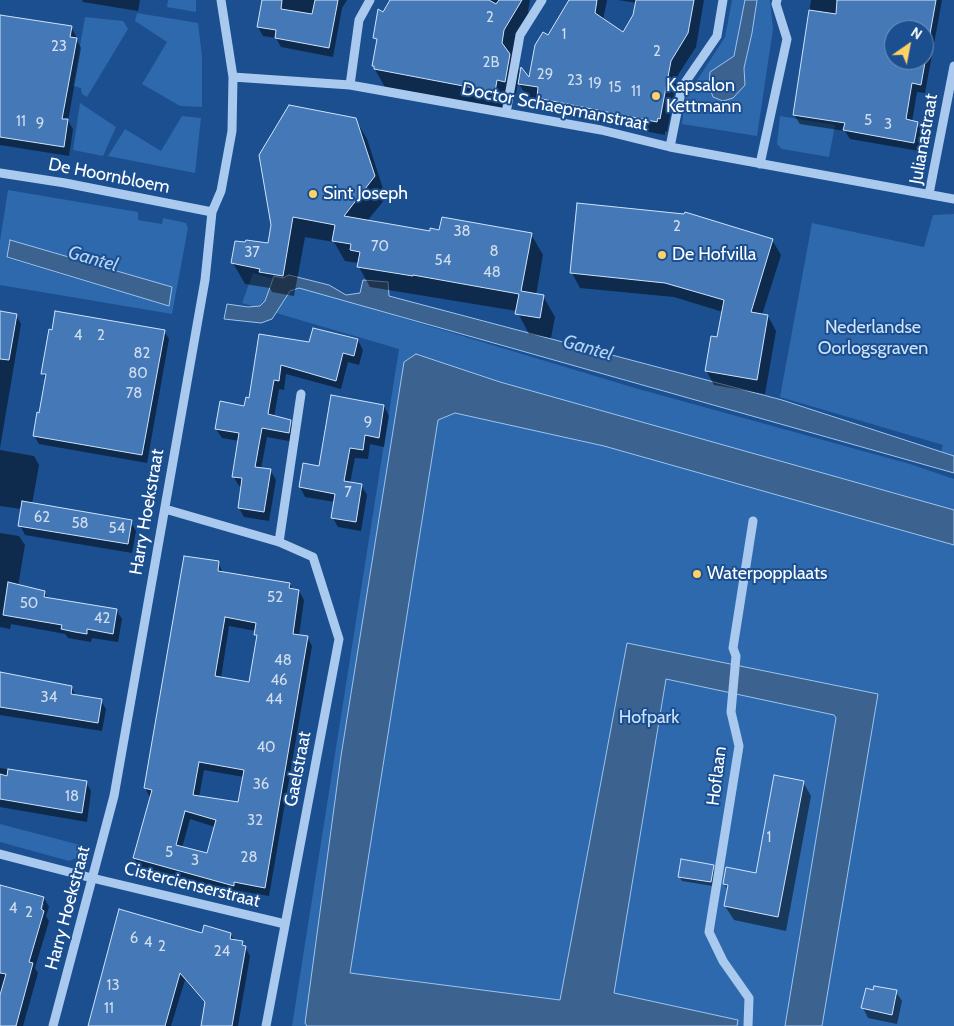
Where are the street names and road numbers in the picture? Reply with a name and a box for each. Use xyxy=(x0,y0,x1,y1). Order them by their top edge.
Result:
street label: Doctor Schaepmanstraat xyxy=(460,78,650,136)
street label: Julianastraat xyxy=(905,92,943,186)
street label: De Hoornbloem xyxy=(46,154,172,198)
street label: Harry Hoekstraat xyxy=(125,447,169,577)
street label: Gaelstraat xyxy=(280,729,316,809)
street label: Hoflaan xyxy=(703,745,731,807)
street label: Harry Hoekstraat xyxy=(41,844,95,972)
street label: Cistercienserstraat xyxy=(122,858,262,912)

